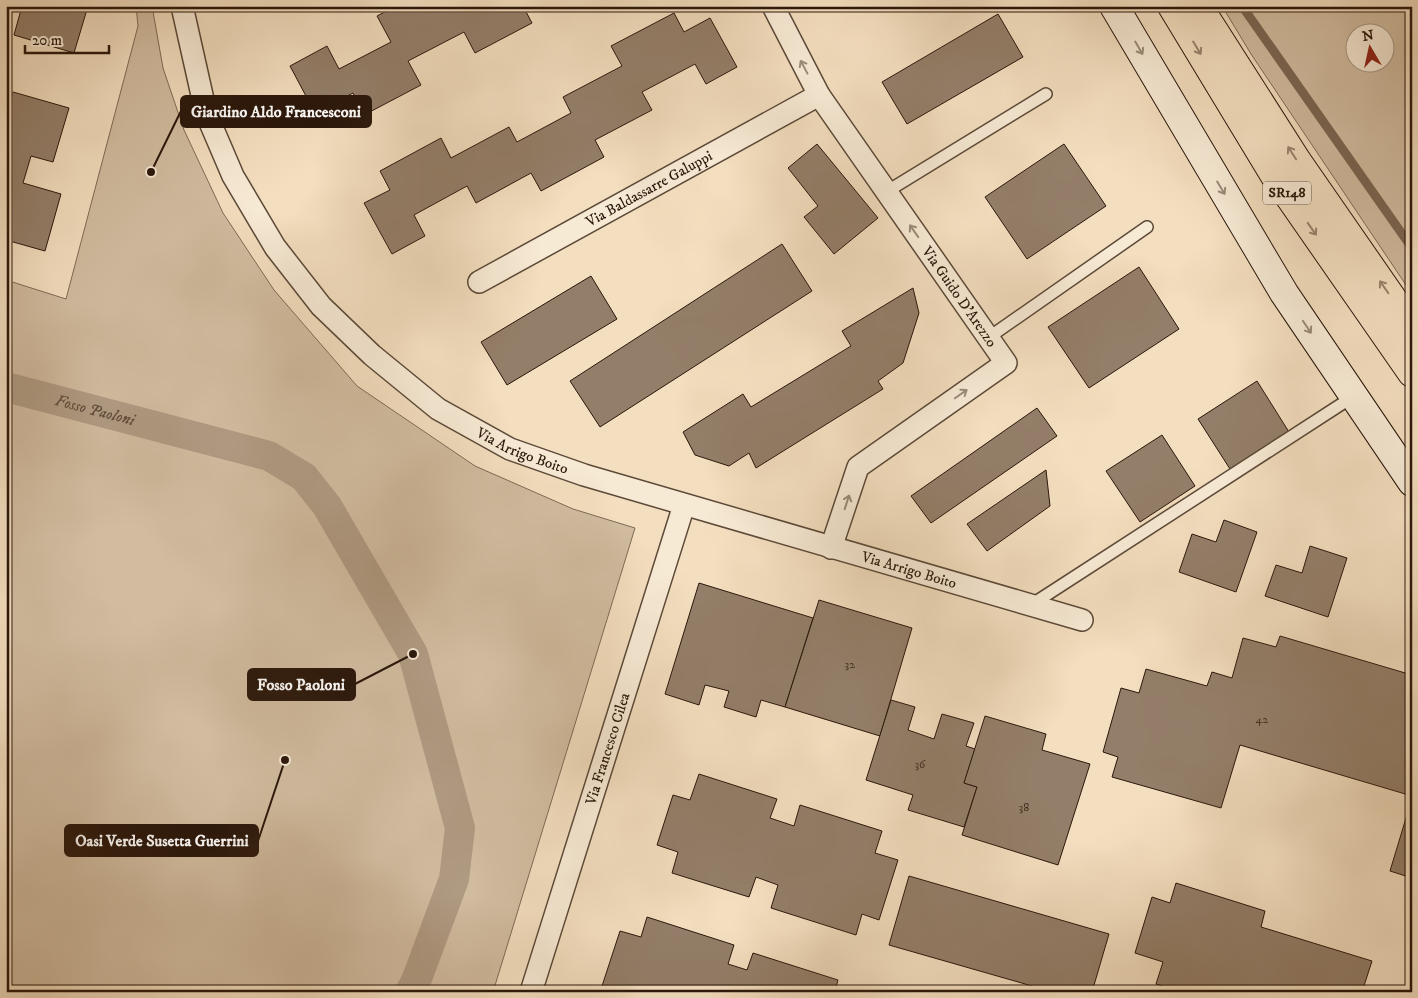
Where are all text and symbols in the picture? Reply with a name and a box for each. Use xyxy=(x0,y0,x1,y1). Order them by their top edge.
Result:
scale bar xyxy=(25,22,109,54)
north arrow xyxy=(1346,22,1396,72)
text: N xyxy=(1361,26,1376,46)
text: 20 m xyxy=(32,31,62,50)
one-way arrow xyxy=(1192,40,1202,54)
one-way arrow xyxy=(1134,41,1144,55)
one-way arrow xyxy=(799,60,808,75)
callout: Giardino Aldo Francesconi xyxy=(181,96,371,127)
text: Giardino Aldo Francesconi xyxy=(191,102,361,122)
street label: Via Baldassarre Galuppi xyxy=(581,146,716,231)
one-way arrow xyxy=(1286,146,1297,160)
one-way arrow xyxy=(1217,181,1227,195)
road number: SR148 xyxy=(1263,182,1311,204)
one-way arrow xyxy=(1307,222,1317,236)
one-way arrow xyxy=(908,225,919,239)
street label: Via Guido D'Arezzo xyxy=(917,242,1001,351)
one-way arrow xyxy=(1379,280,1389,294)
one-way arrow xyxy=(1302,319,1312,333)
one-way arrow xyxy=(954,389,968,399)
water label: Fosso Paoloni xyxy=(53,390,138,431)
street label: Via Arrigo Boito xyxy=(472,422,571,478)
one-way arrow xyxy=(842,494,852,510)
street label: Via Arrigo Boito xyxy=(859,547,959,593)
house number: 32 xyxy=(845,657,855,672)
callout: Fosso Paoloni xyxy=(248,669,355,700)
text: Fosso Paoloni xyxy=(257,675,345,695)
street label: Via Francesco Cilea xyxy=(581,690,634,808)
house number: 42 xyxy=(1256,712,1269,727)
house number: 36 xyxy=(915,757,926,772)
house number: 38 xyxy=(1019,800,1029,815)
callout: Oasi Verde Susetta Guerrini xyxy=(65,825,258,856)
text: Oasi Verde Susetta Guerrini xyxy=(75,831,249,851)

